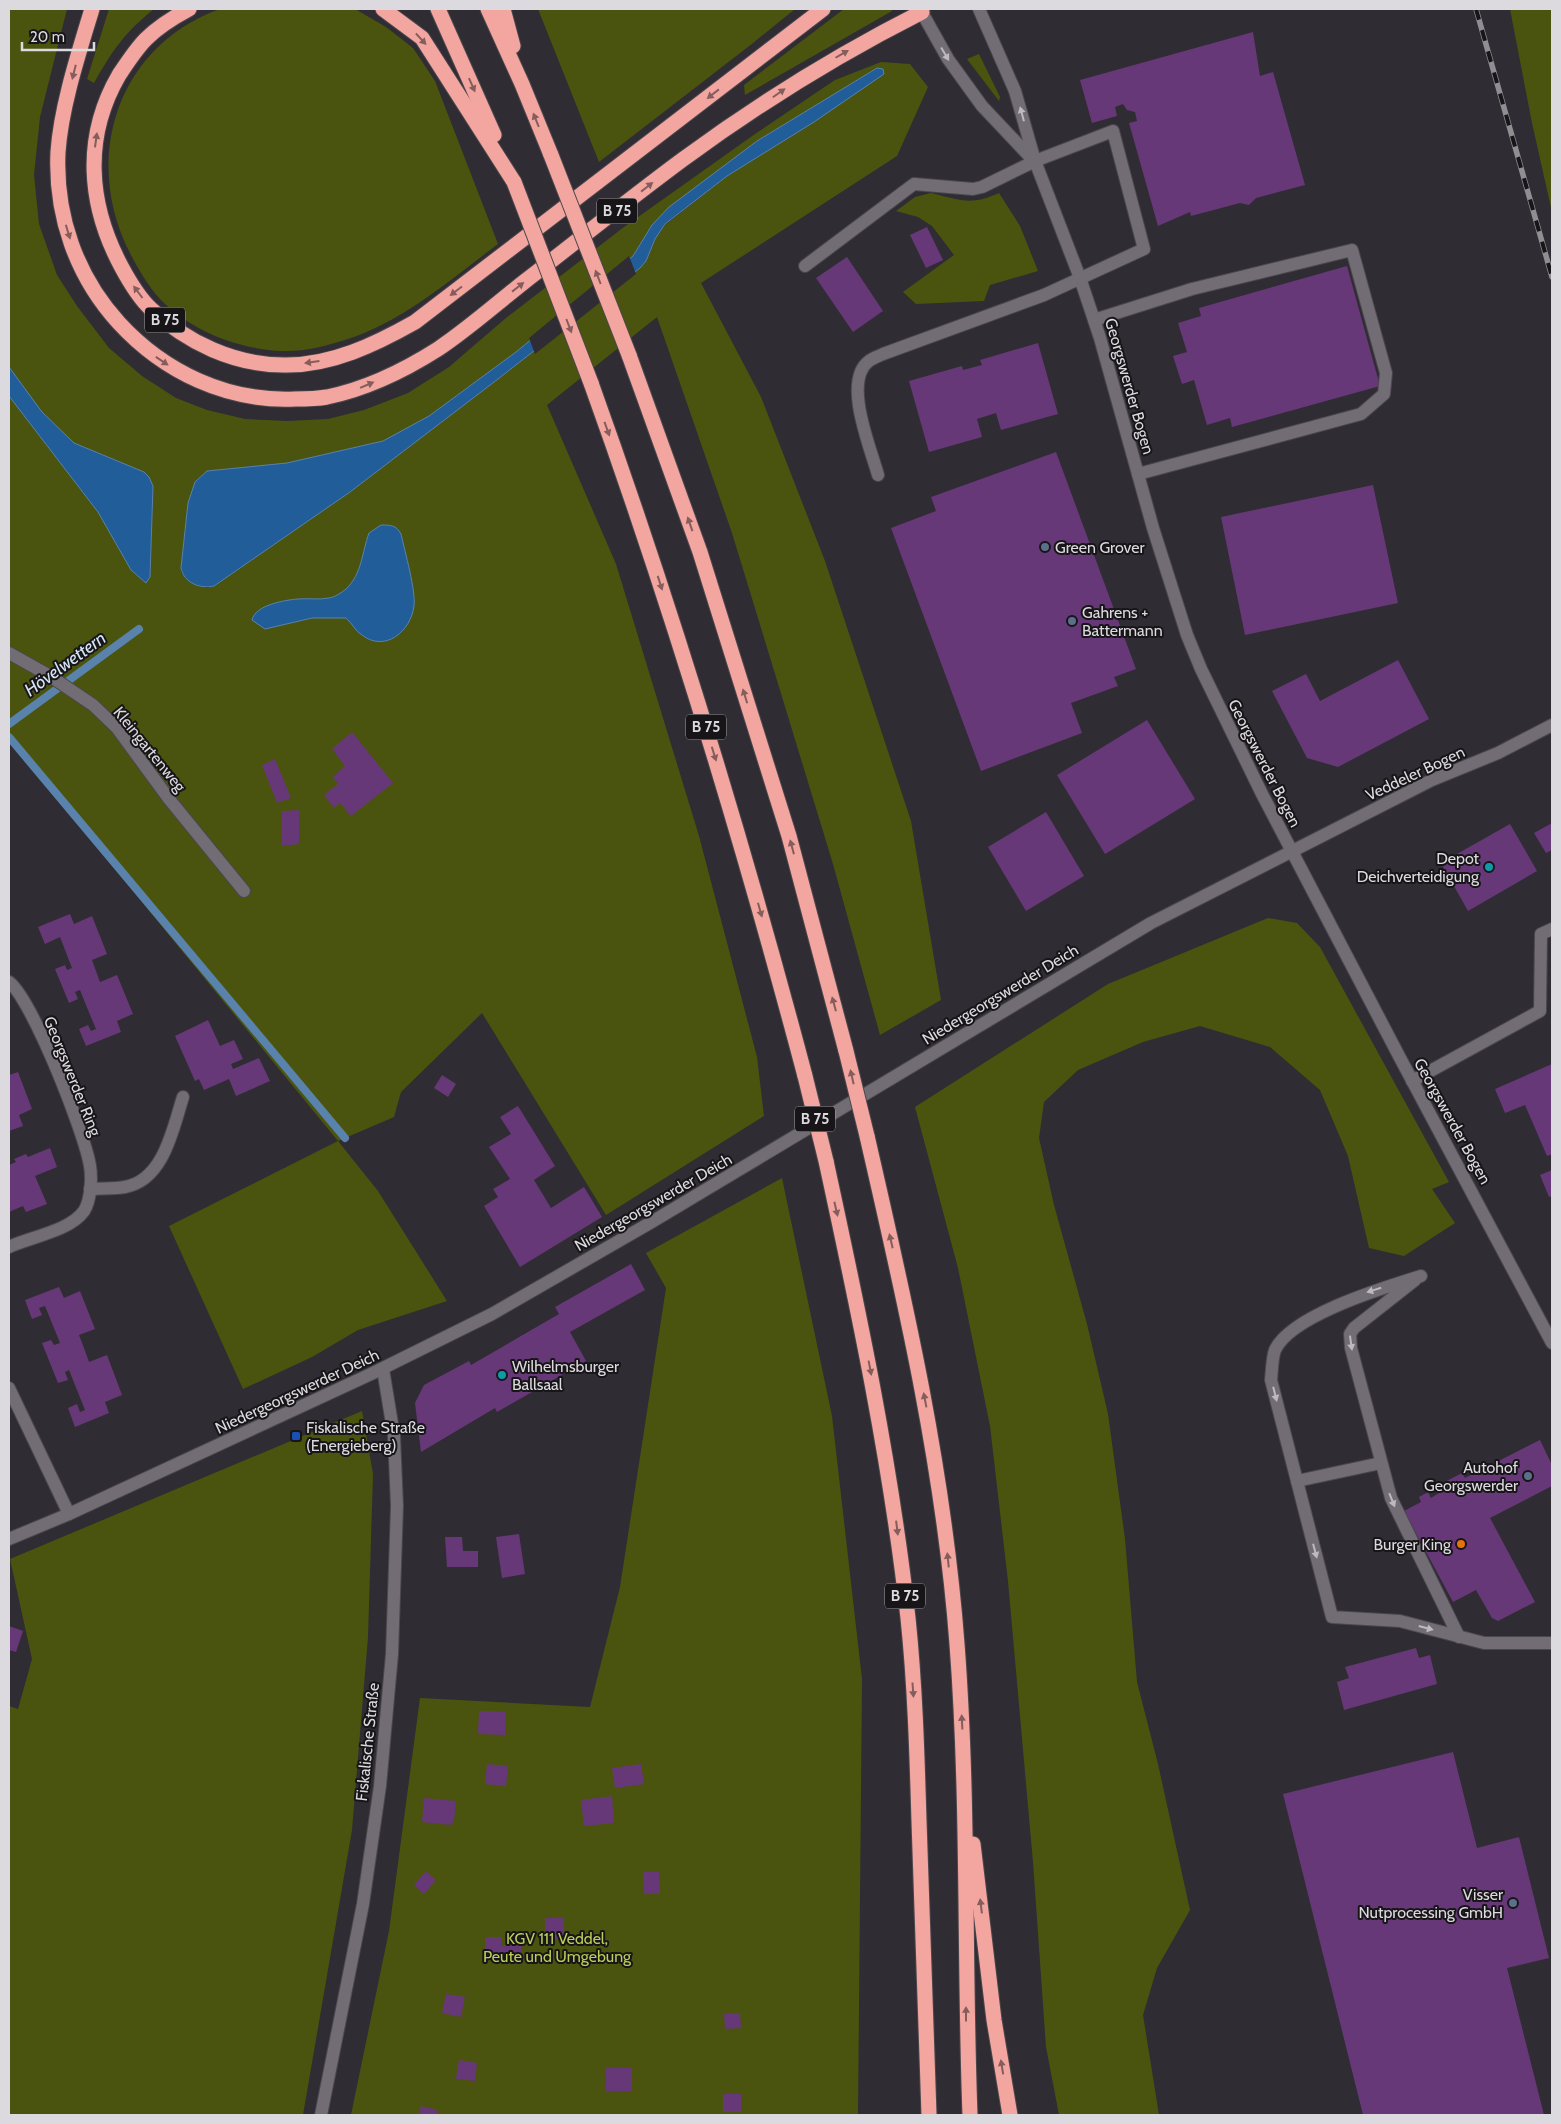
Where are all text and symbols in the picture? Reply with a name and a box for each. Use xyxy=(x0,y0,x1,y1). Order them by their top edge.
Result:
scale bar xyxy=(22,20,95,52)
text: 20 m xyxy=(30,28,65,46)
one-way arrow xyxy=(415,32,427,44)
one-way arrow xyxy=(941,48,950,61)
one-way arrow xyxy=(835,50,849,59)
one-way arrow xyxy=(70,65,78,80)
one-way arrow xyxy=(468,78,476,92)
one-way arrow xyxy=(772,88,786,98)
one-way arrow xyxy=(706,89,719,100)
one-way arrow xyxy=(1017,107,1025,122)
one-way arrow xyxy=(532,113,540,127)
one-way arrow xyxy=(92,131,100,147)
one-way arrow xyxy=(640,182,653,193)
road number: B 75 xyxy=(597,198,637,224)
one-way arrow xyxy=(65,225,73,240)
one-way arrow xyxy=(594,269,601,284)
one-way arrow xyxy=(511,281,524,292)
one-way arrow xyxy=(132,286,143,299)
one-way arrow xyxy=(449,286,463,296)
road number: B 75 xyxy=(145,308,185,332)
street label: Georgswerder Bogen xyxy=(1101,316,1158,457)
one-way arrow xyxy=(565,319,573,334)
one-way arrow xyxy=(155,356,168,365)
one-way arrow xyxy=(304,358,320,366)
one-way arrow xyxy=(359,381,374,389)
one-way arrow xyxy=(603,422,611,437)
one-way arrow xyxy=(686,516,694,531)
place label: Green Grover xyxy=(1055,538,1146,557)
marker: Green Grover xyxy=(1039,541,1051,553)
one-way arrow xyxy=(657,575,665,590)
place label: Gahrens + Battermann xyxy=(1082,603,1163,640)
marker: Gahrens + Battermann xyxy=(1066,615,1078,627)
water label: Hövelwettern xyxy=(20,627,110,701)
one-way arrow xyxy=(740,688,748,703)
street label: Georgswerder Bogen xyxy=(1224,696,1305,830)
street label: Kleingartenweg xyxy=(110,703,190,797)
road number: B 75 xyxy=(686,714,726,740)
street label: Veddeler Bogen xyxy=(1363,742,1468,805)
one-way arrow xyxy=(711,747,719,762)
one-way arrow xyxy=(788,839,796,854)
place label: Depot Deichverteidigung xyxy=(1357,849,1480,886)
marker: Depot Deichverteidigung xyxy=(1483,861,1495,873)
one-way arrow xyxy=(756,903,764,918)
street label: Niedergeorgswerder Deich xyxy=(919,940,1082,1049)
one-way arrow xyxy=(829,996,837,1011)
street label: Georgswerder Ring xyxy=(40,1014,106,1140)
street label: Georgswerder Bogen xyxy=(1410,1055,1495,1188)
one-way arrow xyxy=(848,1069,856,1084)
road number: B 75 xyxy=(795,1106,835,1132)
street label: Niedergeorgswerder Deich xyxy=(571,1150,735,1255)
one-way arrow xyxy=(832,1201,840,1217)
one-way arrow xyxy=(887,1233,895,1248)
one-way arrow xyxy=(1367,1287,1382,1295)
one-way arrow xyxy=(1347,1335,1355,1351)
street label: Niedergeorgswerder Deich xyxy=(212,1345,382,1438)
place label: Wilhelmsburger Ballsaal xyxy=(512,1357,620,1394)
one-way arrow xyxy=(867,1360,875,1376)
marker: Wilhelmsburger Ballsaal xyxy=(496,1369,508,1381)
one-way arrow xyxy=(1271,1386,1279,1402)
one-way arrow xyxy=(921,1392,929,1407)
place label: Fiskalische Straße (Energieberg) xyxy=(306,1418,425,1455)
marker: Fiskalische Straße (Energieberg) xyxy=(290,1430,302,1442)
place label: Autohof Georgswerder xyxy=(1424,1458,1519,1495)
marker: Autohof Georgswerder xyxy=(1522,1470,1534,1482)
one-way arrow xyxy=(1389,1493,1397,1507)
one-way arrow xyxy=(893,1520,901,1536)
place label: Burger King xyxy=(1374,1535,1452,1554)
marker: Burger King xyxy=(1455,1538,1467,1550)
one-way arrow xyxy=(1311,1544,1319,1559)
one-way arrow xyxy=(944,1552,952,1568)
road number: B 75 xyxy=(885,1584,925,1608)
one-way arrow xyxy=(1418,1624,1433,1632)
street label: Fiskalische Straße xyxy=(352,1682,383,1802)
one-way arrow xyxy=(910,1682,918,1698)
one-way arrow xyxy=(957,1714,965,1730)
place label: Visser Nutprocessing GmbH xyxy=(1359,1885,1504,1922)
marker: Visser Nutprocessing GmbH xyxy=(1507,1897,1519,1909)
one-way arrow xyxy=(977,1898,985,1914)
park label: KGV 111 Veddel, Peute und Umgebung xyxy=(483,1929,632,1966)
one-way arrow xyxy=(962,2006,970,2022)
one-way arrow xyxy=(998,2059,1006,2075)

